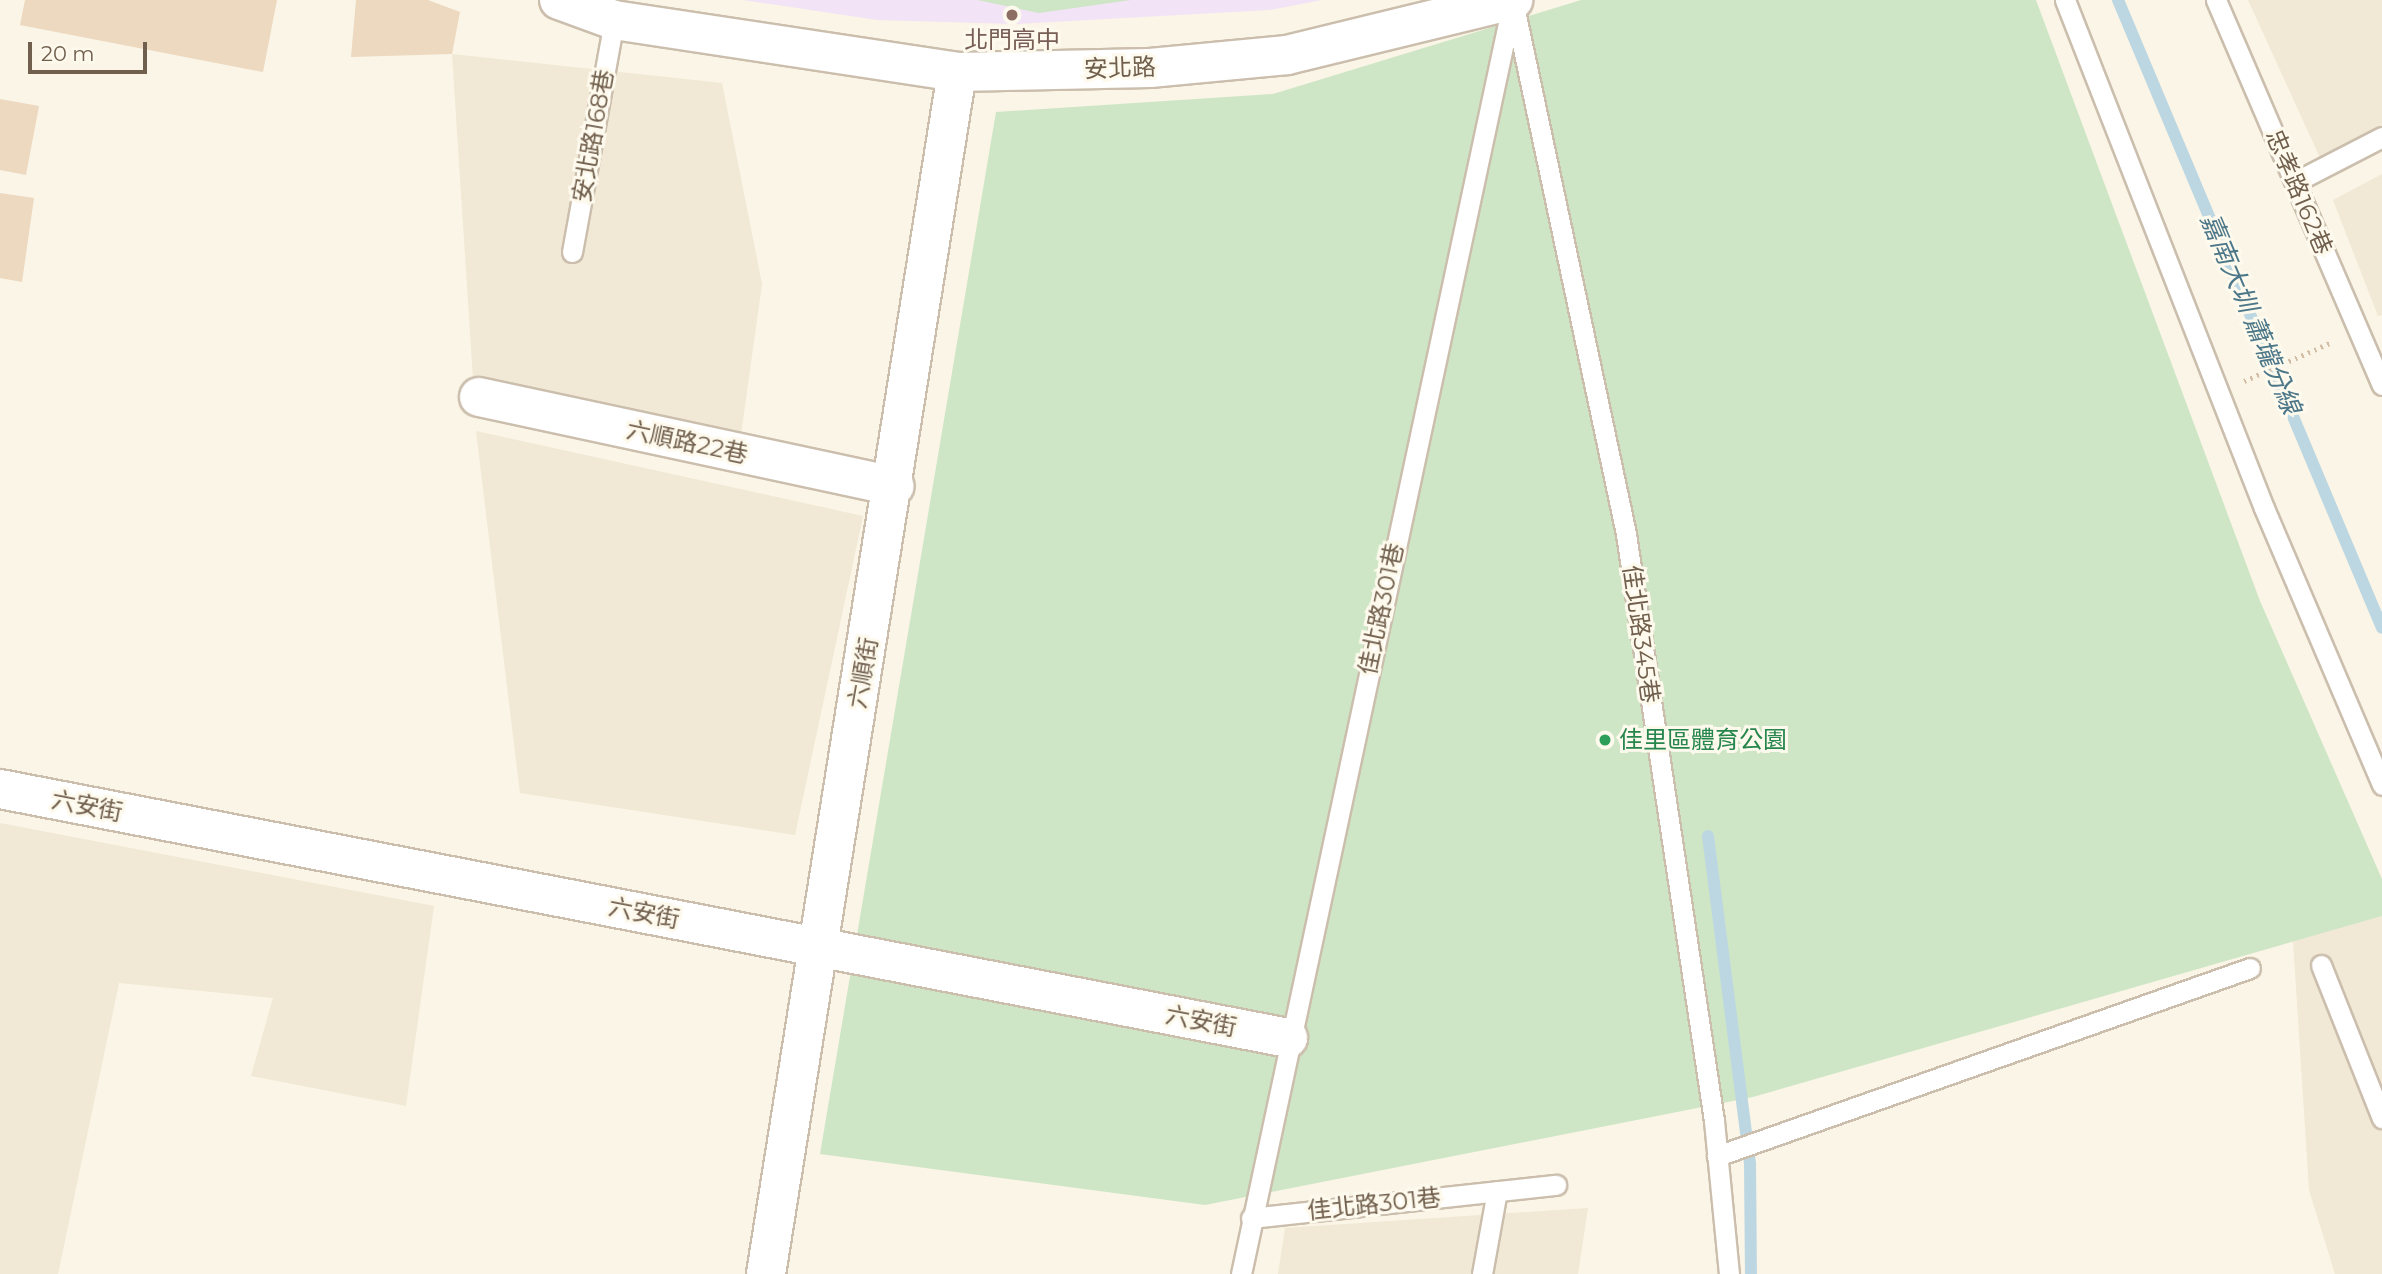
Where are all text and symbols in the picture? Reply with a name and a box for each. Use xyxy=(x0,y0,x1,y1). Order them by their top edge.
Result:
marker: 北門高中 xyxy=(1004,7,1020,23)
place label: 北門高中 xyxy=(964,26,1060,54)
scale bar xyxy=(32,28,150,72)
text: 20 m xyxy=(41,41,95,66)
street label: 安北路 xyxy=(1084,52,1156,84)
street label: 安北路168巷 xyxy=(567,67,619,205)
street label: 忠孝路162巷 xyxy=(2260,125,2338,259)
water label: 嘉南大圳 蕭壠分線 xyxy=(2194,209,2306,419)
street label: 六順路22巷 xyxy=(624,415,750,469)
street label: 佳北路301巷 xyxy=(1353,540,1409,678)
street label: 佳北路345巷 xyxy=(1617,563,1665,705)
street label: 六順街 xyxy=(843,635,883,711)
place label: 佳里區體育公園 xyxy=(1619,726,1787,754)
marker: 佳里區體育公園 xyxy=(1597,732,1613,748)
street label: 六安街 xyxy=(49,785,125,827)
street label: 六安街 xyxy=(606,892,682,934)
street label: 六安街 xyxy=(1163,1000,1239,1042)
street label: 佳北路301巷 xyxy=(1306,1183,1442,1225)

